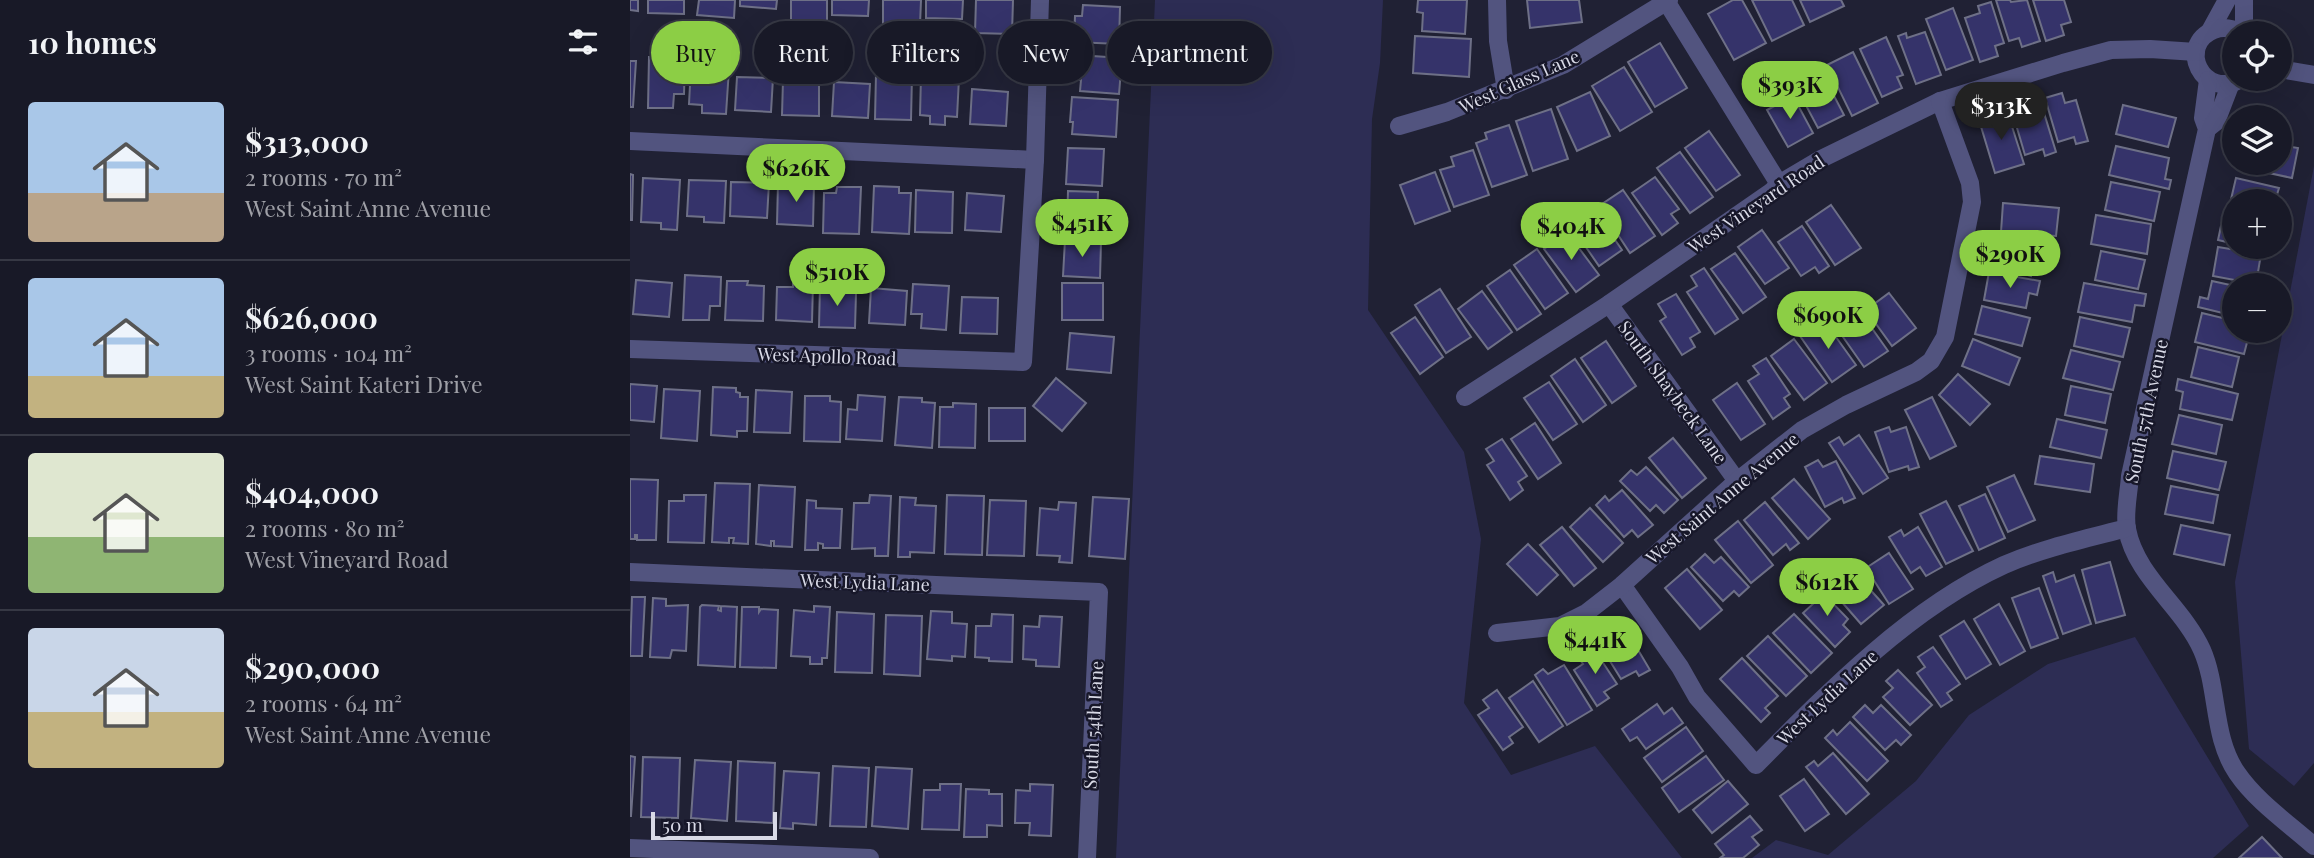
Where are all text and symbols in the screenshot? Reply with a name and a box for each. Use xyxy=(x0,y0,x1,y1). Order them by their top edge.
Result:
chip: Buy xyxy=(651,21,740,84)
chip: Rent xyxy=(754,21,853,84)
chip: Filters xyxy=(867,21,984,84)
chip: New xyxy=(998,21,1093,84)
chip: Apartment xyxy=(1107,21,1272,84)
map controls xyxy=(2222,21,2292,343)
button: locate xyxy=(2222,21,2292,91)
text: 10 homes xyxy=(28,22,157,62)
icon: filters xyxy=(564,23,602,61)
street label: West Glass Lane xyxy=(1454,44,1583,119)
pin: $393K xyxy=(1741,61,1839,121)
text: $393K xyxy=(1758,68,1822,99)
pin: $313K xyxy=(1952,82,2050,142)
text: $313K xyxy=(1971,89,2031,120)
button: layers xyxy=(2222,105,2292,175)
text: $313,000 xyxy=(245,121,369,161)
icon: home xyxy=(84,130,168,214)
pin: $626K xyxy=(747,144,845,204)
street label: West Vineyard Road xyxy=(1682,149,1829,259)
text: $626K xyxy=(762,151,830,182)
text: 2 rooms · 70 m² xyxy=(245,161,402,192)
button: + xyxy=(2222,189,2292,259)
text: West Saint Anne Avenue xyxy=(245,192,491,223)
pin: $451K xyxy=(1033,200,1131,259)
pin: $404K xyxy=(1522,202,1620,262)
text: $451K xyxy=(1051,206,1113,237)
text: $404K xyxy=(1537,209,1605,240)
pin: $290K xyxy=(1961,230,2059,290)
text: $290K xyxy=(1975,237,2045,268)
pin: $510K xyxy=(788,248,886,308)
text: $510K xyxy=(805,255,869,286)
button: − xyxy=(2222,273,2292,343)
pin: $690K xyxy=(1779,292,1877,351)
text: $626,000 xyxy=(245,297,378,337)
text: $690K xyxy=(1793,298,1863,329)
icon: home xyxy=(84,306,168,390)
street label: South Shaybeck Lane xyxy=(1613,316,1733,468)
text: 3 rooms · 104 m² xyxy=(245,337,412,368)
street label: South 57th Avenue xyxy=(2119,337,2173,485)
street label: West Apollo Road xyxy=(756,342,897,370)
text: West Saint Kateri Drive xyxy=(245,368,483,399)
street label: West Saint Anne Avenue xyxy=(1640,427,1803,570)
text: $404,000 xyxy=(245,472,379,512)
icon: home xyxy=(84,481,168,565)
text: 2 rooms · 80 m² xyxy=(245,512,405,543)
text: West Vineyard Road xyxy=(245,543,449,574)
pin: $612K xyxy=(1778,558,1876,618)
text: $612K xyxy=(1795,565,1859,596)
street label: West Lydia Lane xyxy=(799,568,930,596)
pin: $441K xyxy=(1546,616,1644,676)
text: $441K xyxy=(1564,623,1626,654)
street label: West Lydia Lane xyxy=(1771,644,1883,751)
text: $290,000 xyxy=(245,647,380,687)
icon: home xyxy=(84,656,168,740)
street label: South 54th Lane xyxy=(1078,660,1108,790)
text: 2 rooms · 64 m² xyxy=(245,687,402,718)
text: West Saint Anne Avenue xyxy=(245,718,491,749)
scale bar xyxy=(651,809,777,841)
text: 50 m xyxy=(662,811,703,837)

